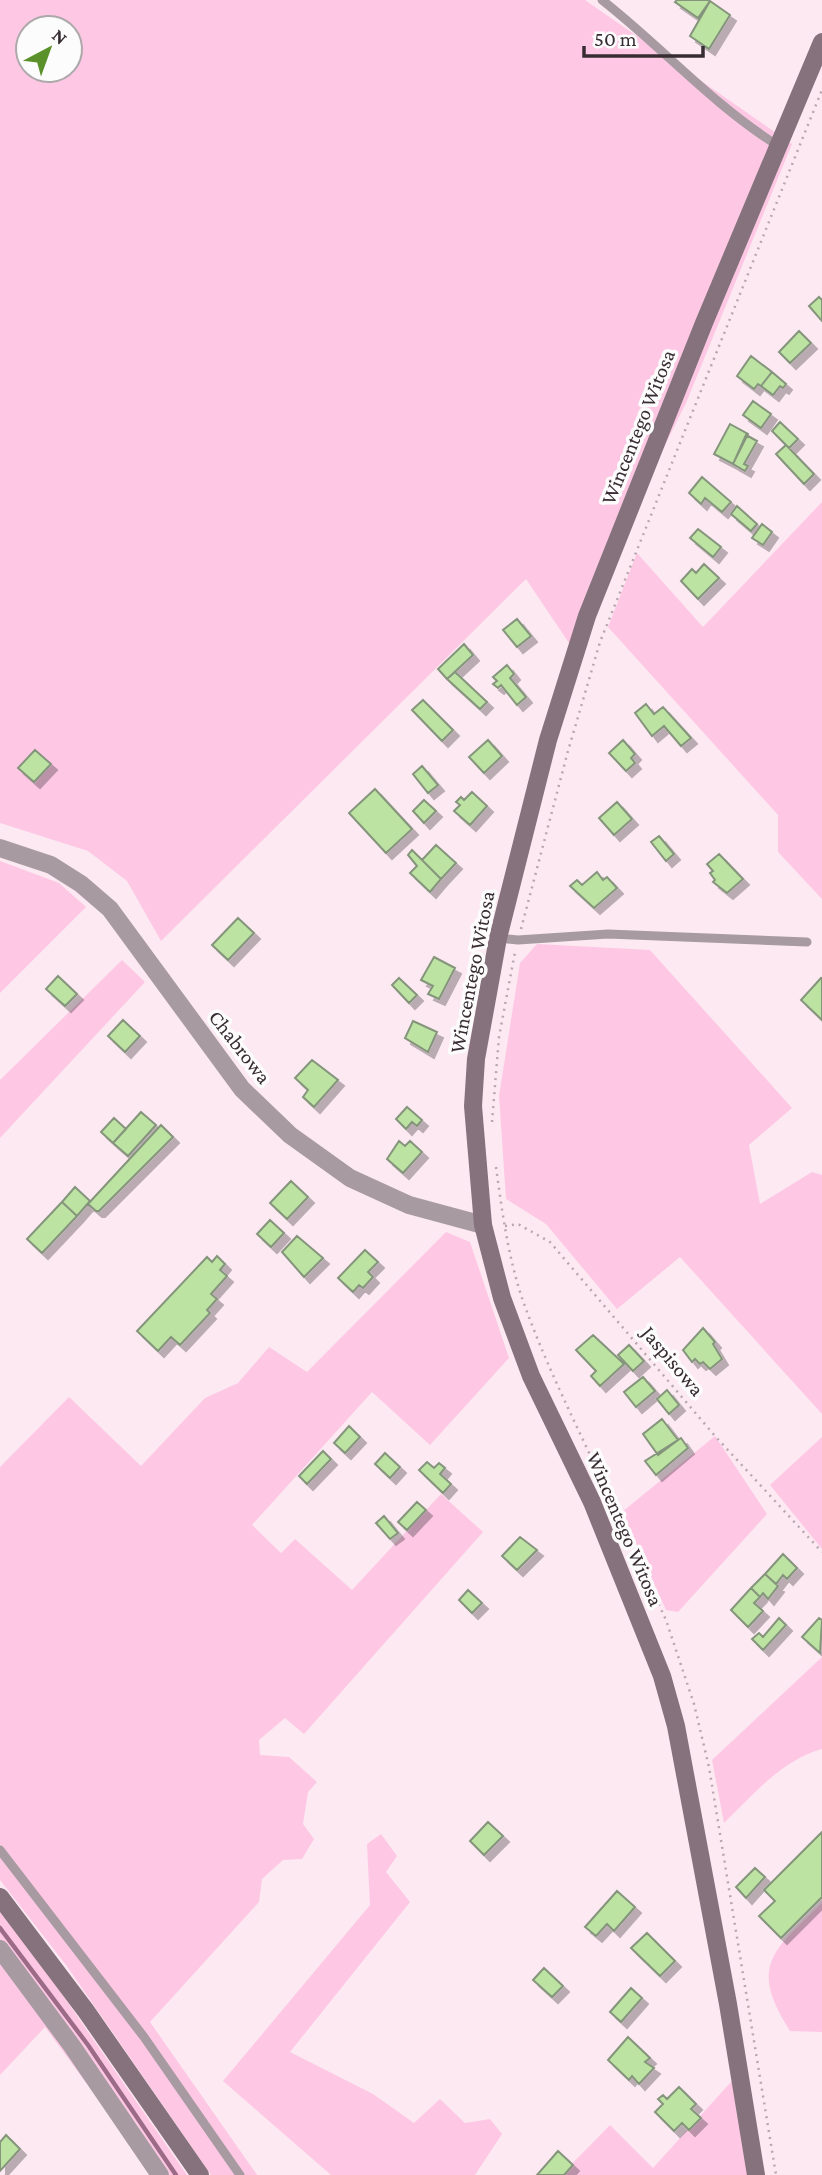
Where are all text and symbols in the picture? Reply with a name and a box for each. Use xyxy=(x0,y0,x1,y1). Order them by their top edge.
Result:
north arrow xyxy=(14,14,84,84)
scale bar xyxy=(584,14,703,58)
text: N xyxy=(48,24,72,49)
text: 50 m xyxy=(594,27,637,51)
street label: Wincentego Witosa xyxy=(596,346,680,508)
street label: Wincentego Witosa xyxy=(444,888,500,1055)
street label: Chabrowa xyxy=(204,1005,276,1089)
street label: Jaspisowa xyxy=(635,1319,709,1401)
street label: Wincentego Witosa xyxy=(582,1448,668,1610)

